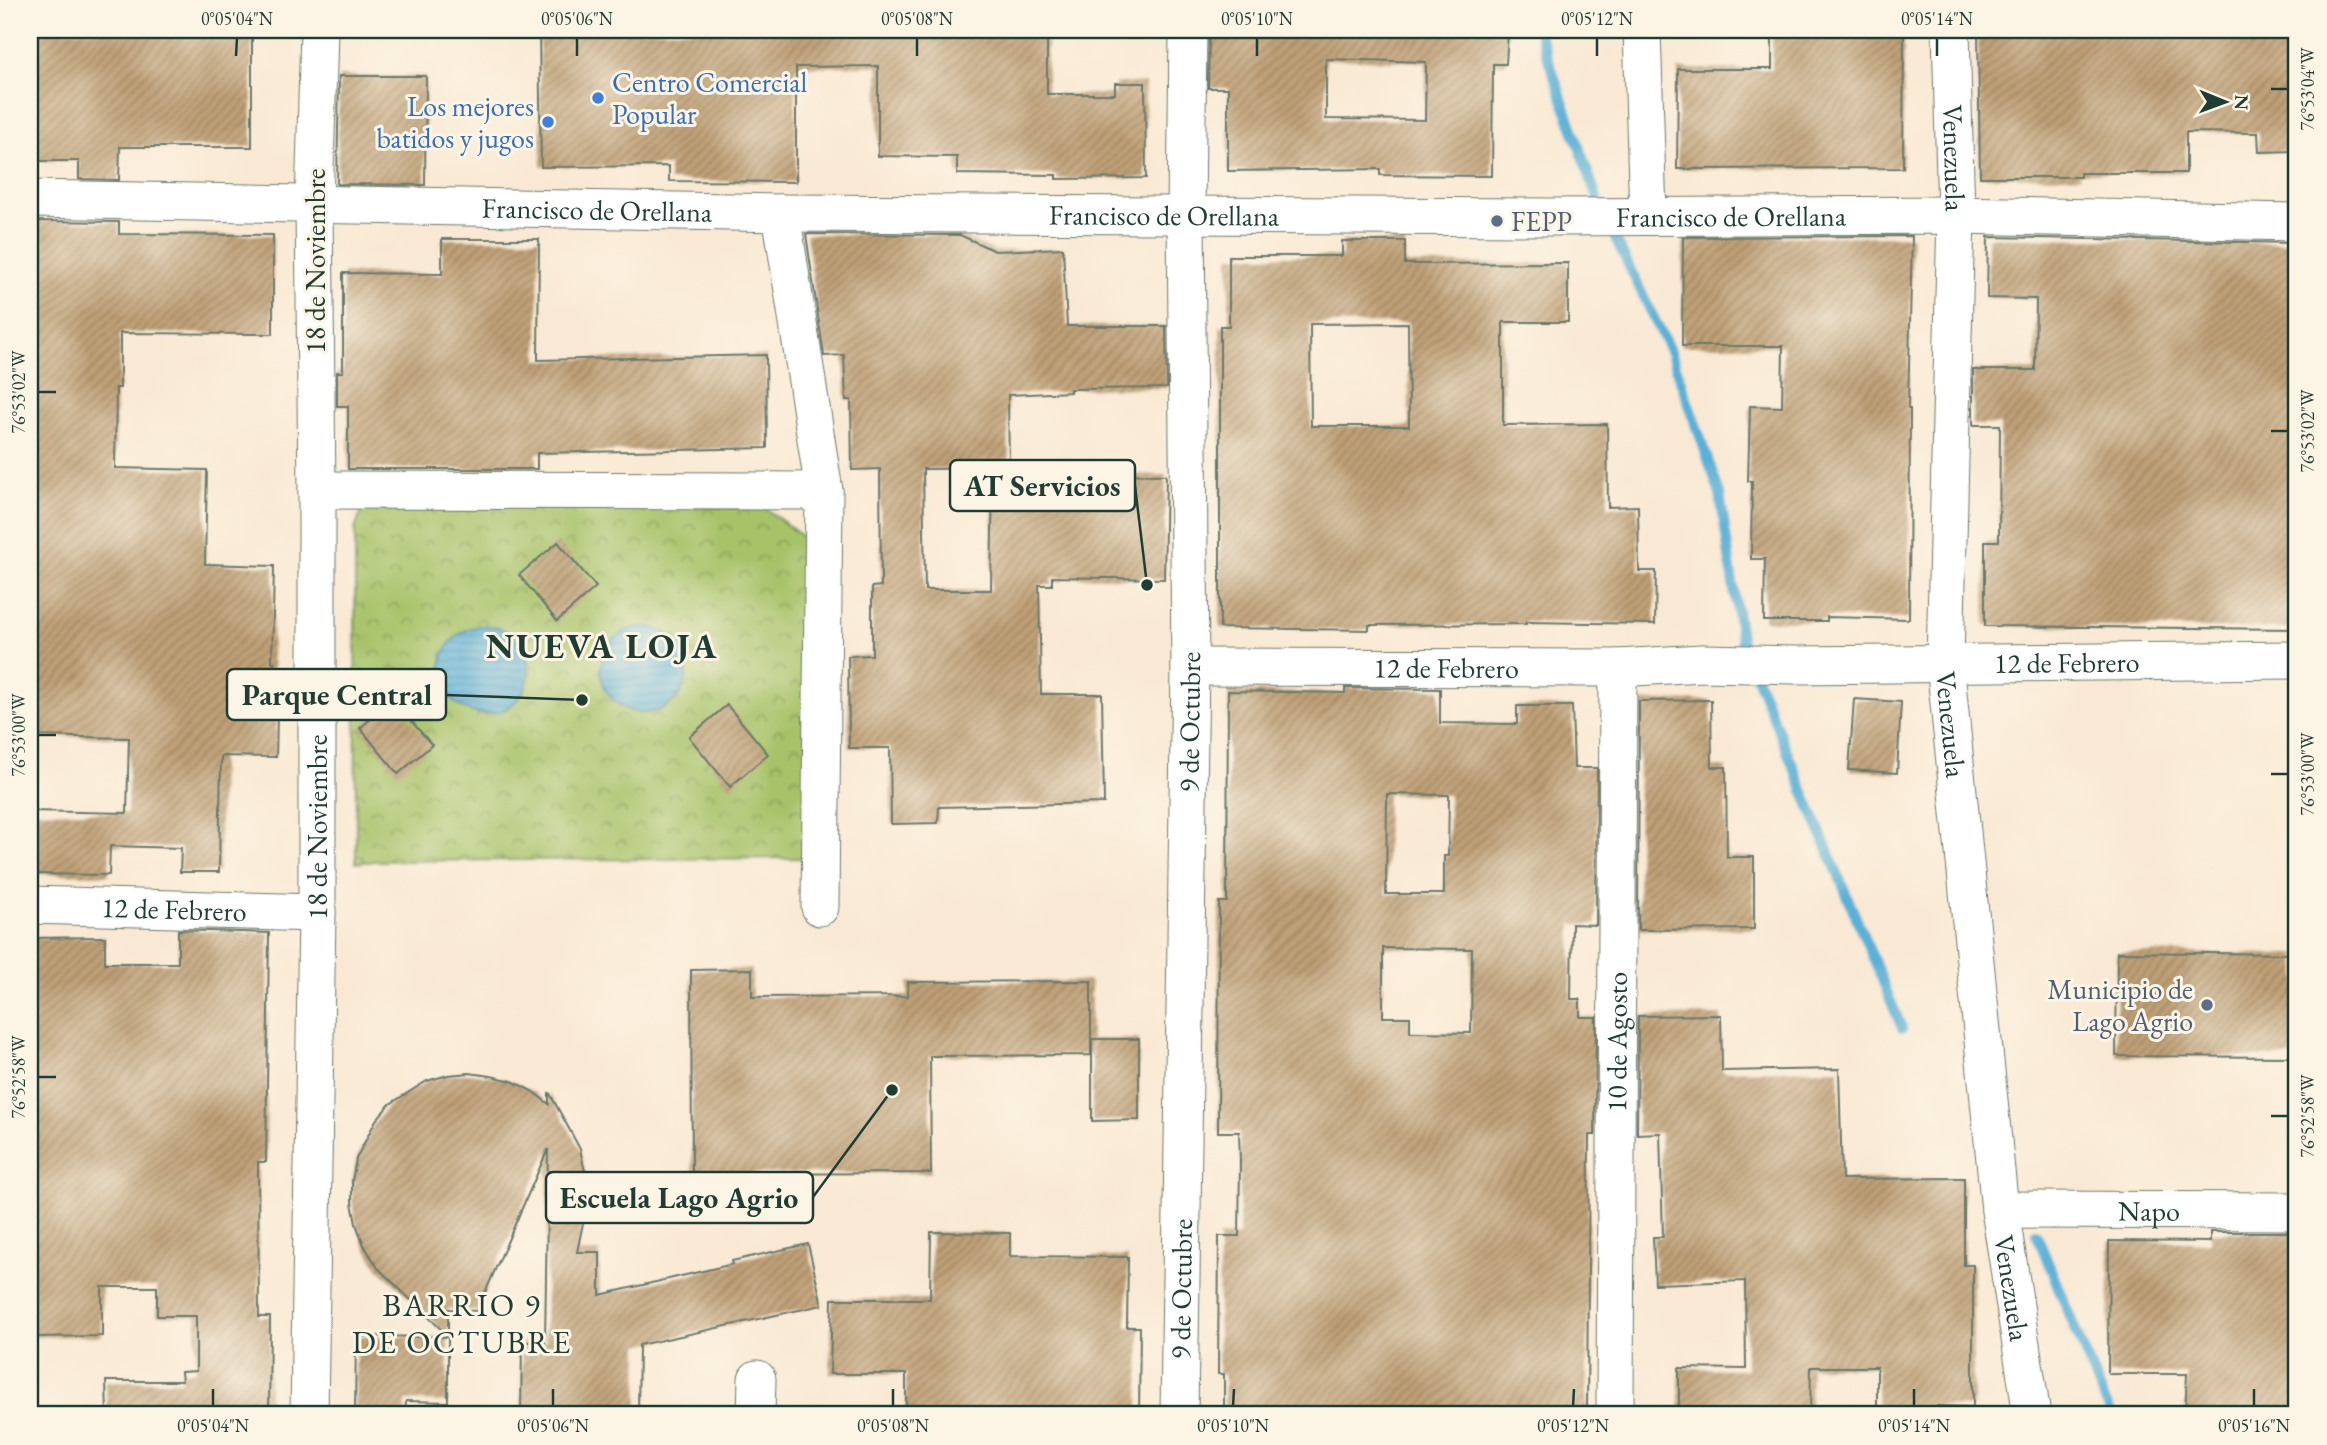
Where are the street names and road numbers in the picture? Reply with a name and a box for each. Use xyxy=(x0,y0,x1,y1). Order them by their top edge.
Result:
street label: Venezuela xyxy=(1935,104,1974,213)
street label: 18 de Noviembre xyxy=(297,168,333,354)
street label: Francisco de Orellana xyxy=(481,189,713,230)
street label: Francisco de Orellana xyxy=(1049,196,1280,234)
street label: Francisco de Orellana xyxy=(1616,198,1847,235)
street label: 12 de Febrero xyxy=(1994,644,2140,681)
street label: 12 de Febrero xyxy=(1373,649,1519,686)
street label: 9 de Octubre xyxy=(1170,651,1208,793)
street label: Venezuela xyxy=(1928,670,1975,780)
street label: 18 de Noviembre xyxy=(299,734,335,920)
street label: 12 de Febrero xyxy=(101,889,247,929)
street label: 10 de Agosto xyxy=(1598,972,1635,1112)
street label: Napo xyxy=(2118,1192,2180,1229)
street label: 9 de Octubre xyxy=(1162,1218,1200,1360)
street label: Venezuela xyxy=(1986,1233,2038,1344)

